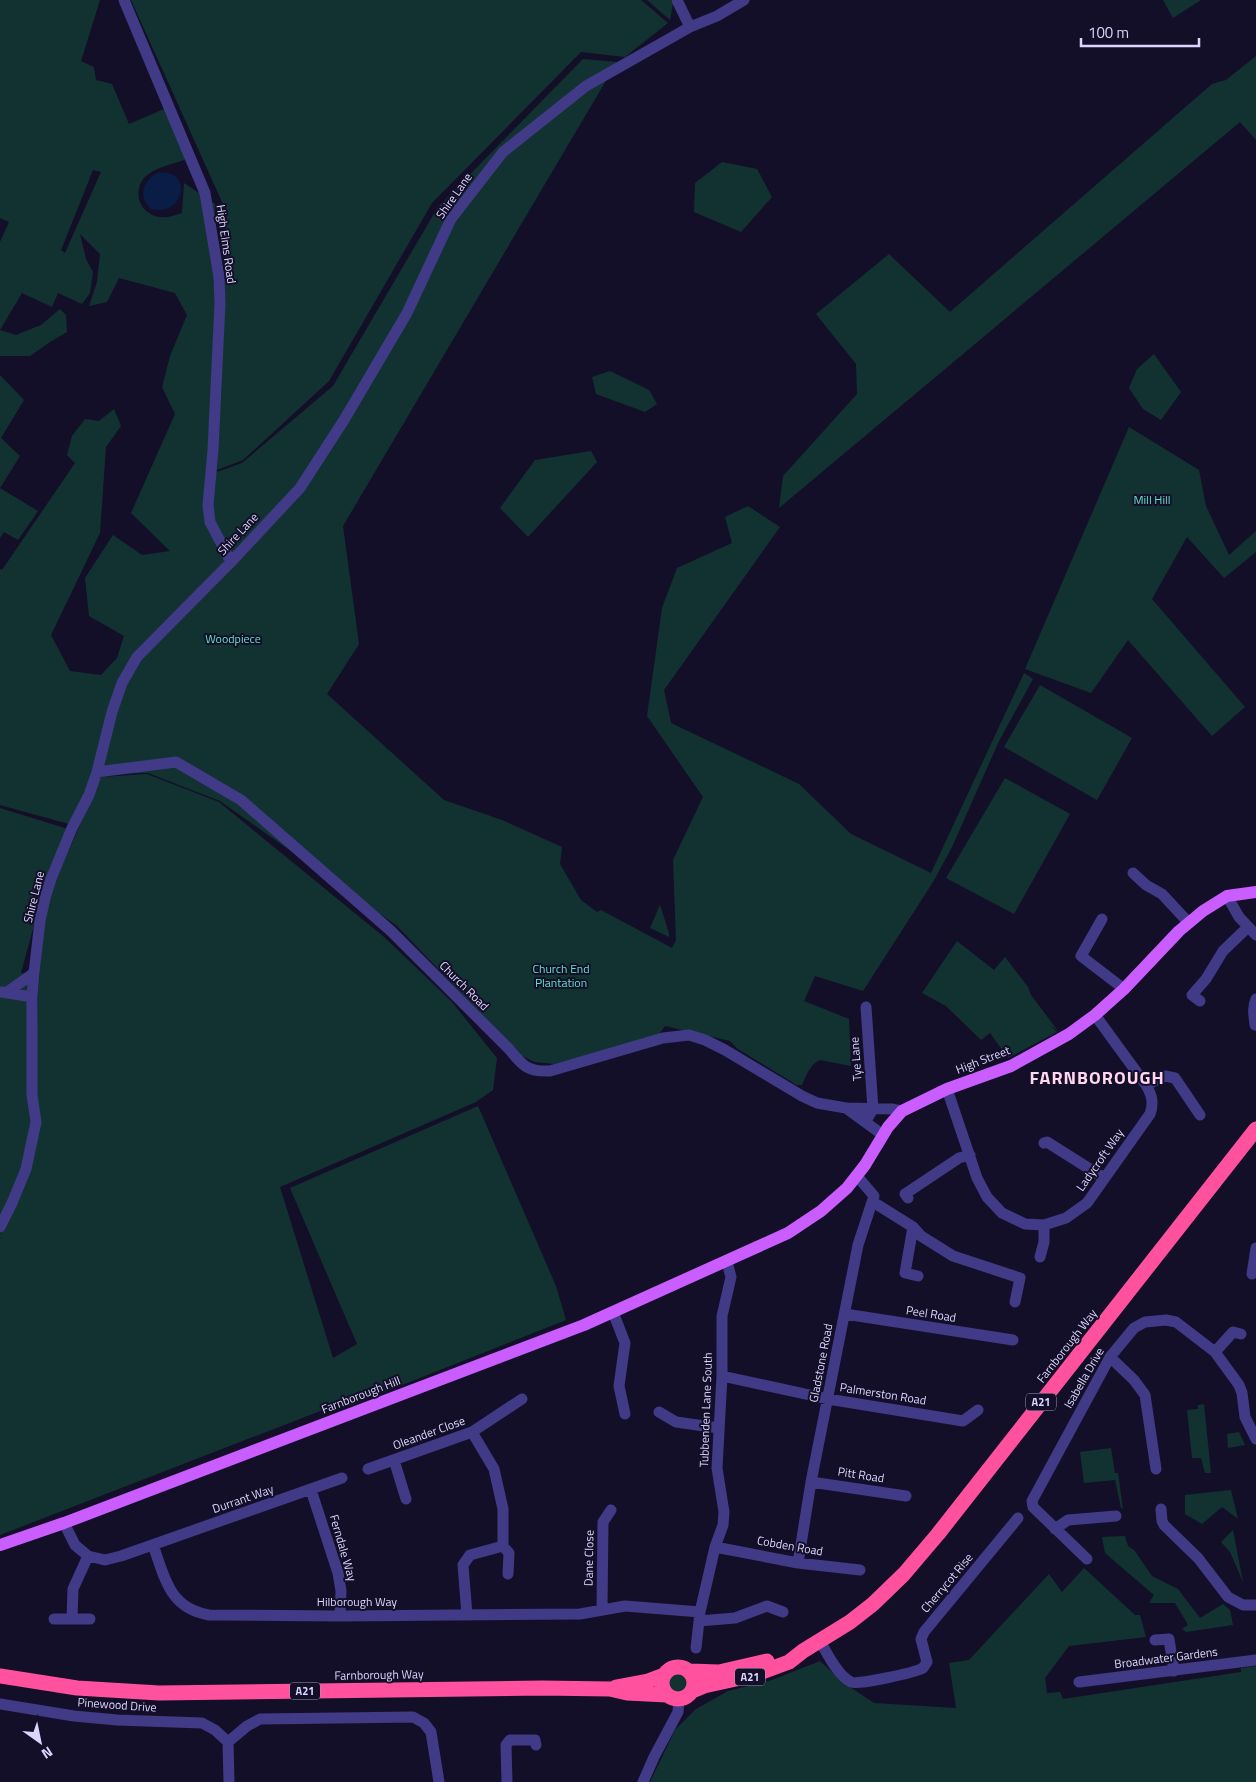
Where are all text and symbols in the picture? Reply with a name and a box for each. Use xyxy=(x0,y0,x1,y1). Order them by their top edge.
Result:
scale bar xyxy=(1081,15,1198,47)
text: 100 m xyxy=(1088,21,1129,44)
street label: Shire Lane xyxy=(431,169,476,223)
street label: High Elms Road xyxy=(212,203,241,285)
park label: Mill Hill xyxy=(1133,490,1171,509)
street label: Shire Lane xyxy=(213,508,263,559)
park label: Woodpiece xyxy=(205,629,261,648)
street label: Shire Lane xyxy=(18,869,49,925)
street label: Church Road xyxy=(435,956,494,1015)
park label: Church End Plantation xyxy=(532,959,590,992)
street label: Tye Lane xyxy=(844,1036,867,1082)
street label: High Street xyxy=(953,1040,1014,1079)
district label: FARNBOROUGH xyxy=(1029,1064,1165,1091)
street label: Ladycroft Way xyxy=(1071,1124,1128,1195)
street label: Peel Road xyxy=(905,1300,958,1327)
street label: Farnborough Way xyxy=(1032,1304,1102,1387)
street label: Gladstone Road xyxy=(804,1322,837,1404)
street label: Isabella Drive xyxy=(1058,1344,1109,1412)
street label: Tubbenden Lane South xyxy=(694,1352,717,1468)
street label: Farnborough Hill xyxy=(318,1371,403,1418)
street label: Palmerston Road xyxy=(838,1377,928,1410)
road number: A21 xyxy=(1026,1394,1056,1410)
street label: Oleander Close xyxy=(390,1411,468,1454)
street label: Pitt Road xyxy=(836,1461,886,1488)
street label: Durrant Way xyxy=(210,1479,276,1518)
street label: Ferndale Way xyxy=(325,1512,362,1584)
street label: Dane Close xyxy=(579,1530,598,1586)
street label: Cobden Road xyxy=(756,1530,824,1561)
street label: Cherrycot Rise xyxy=(916,1549,977,1617)
street label: Hilborough Way xyxy=(317,1592,397,1611)
street label: Broadwater Gardens xyxy=(1113,1642,1219,1673)
street label: Farnborough Way xyxy=(334,1664,424,1685)
road number: A21 xyxy=(735,1668,765,1685)
road number: A21 xyxy=(290,1682,320,1700)
street label: Pinewood Drive xyxy=(77,1692,157,1717)
north arrow xyxy=(15,1717,65,1767)
text: N xyxy=(38,1742,57,1765)

